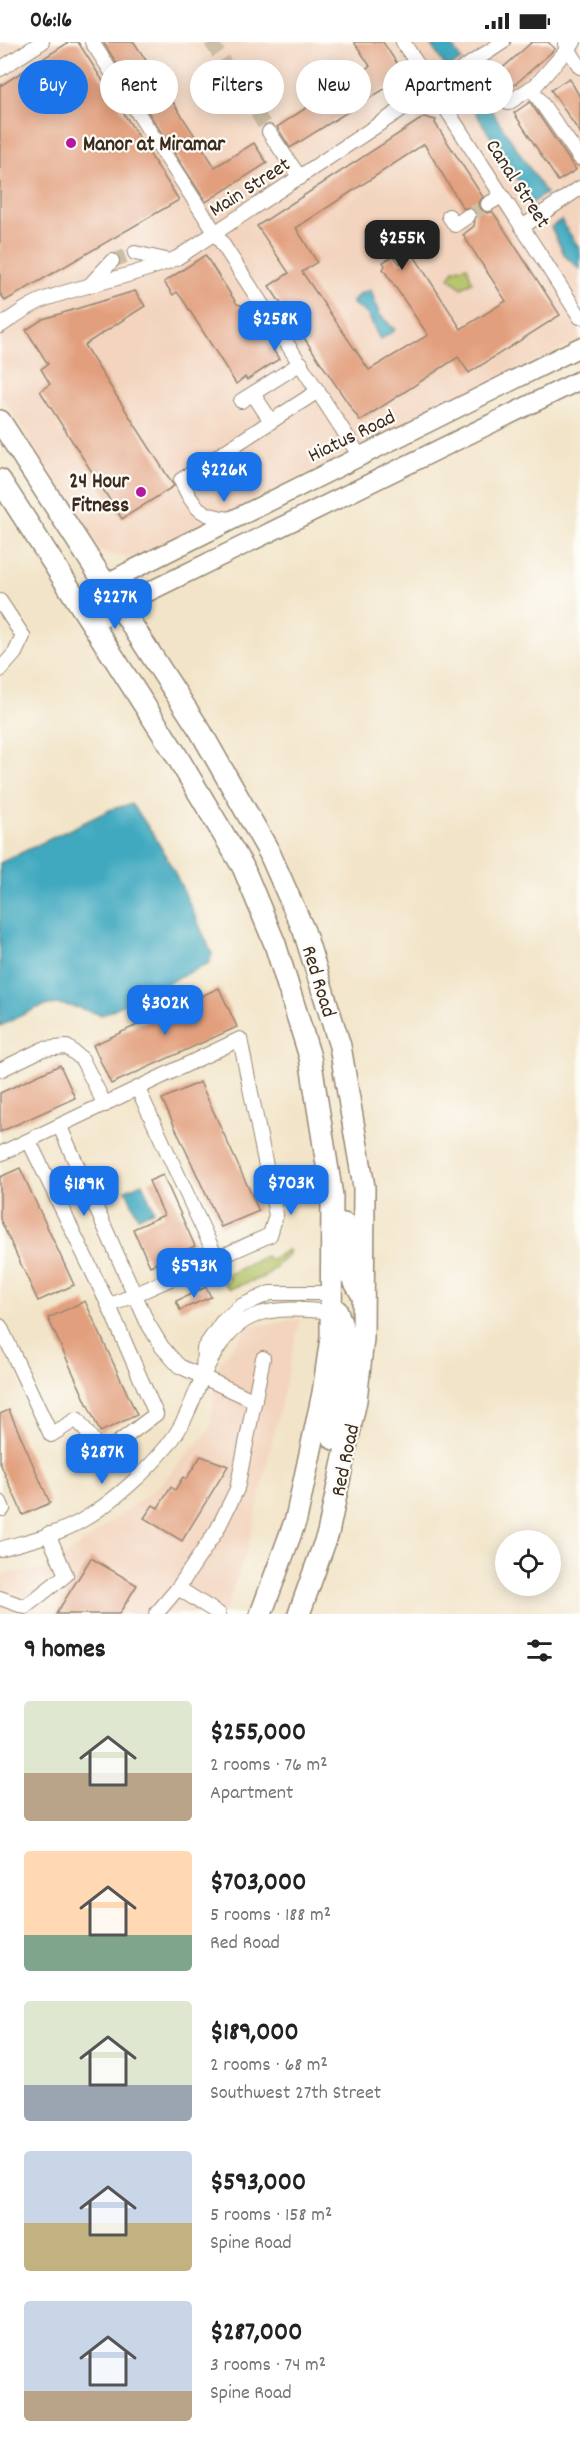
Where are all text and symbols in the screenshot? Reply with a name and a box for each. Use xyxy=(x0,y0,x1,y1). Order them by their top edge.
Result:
text: 06:16 xyxy=(30,6,72,37)
chip: Buy xyxy=(18,60,88,114)
chip: Rent xyxy=(100,60,178,114)
chip: Filters xyxy=(190,60,284,114)
chip: New xyxy=(296,60,371,114)
chip: Apartment xyxy=(383,60,513,114)
place label: Manor at Miramar xyxy=(83,131,226,161)
street label: Canal Street xyxy=(477,134,557,235)
marker: Manor at Miramar xyxy=(64,136,78,150)
street label: Main Street xyxy=(204,151,297,226)
pin: $255K xyxy=(360,220,444,271)
text: $255K xyxy=(379,225,425,253)
pin: $258K xyxy=(233,301,317,352)
text: $258K xyxy=(252,306,298,334)
street label: Hiatus Road xyxy=(303,404,401,472)
pin: $226K xyxy=(182,452,266,503)
text: $226K xyxy=(201,457,247,485)
place label: 24 Hour Fitness xyxy=(69,468,130,522)
marker: 24 Hour Fitness xyxy=(134,485,148,499)
pin: $227K xyxy=(73,579,157,630)
text: $227K xyxy=(93,584,137,612)
street label: Red Road xyxy=(292,942,342,1021)
pin: $302K xyxy=(123,985,207,1036)
text: $302K xyxy=(141,990,189,1018)
pin: $703K xyxy=(249,1165,333,1216)
pin: $189K xyxy=(42,1166,126,1217)
text: $703K xyxy=(268,1170,314,1198)
text: $189K xyxy=(64,1171,104,1199)
pin: $593K xyxy=(152,1248,236,1299)
text: $593K xyxy=(171,1253,217,1281)
street label: Red Road xyxy=(325,1422,369,1500)
pin: $287K xyxy=(60,1434,144,1485)
text: $287K xyxy=(80,1439,124,1467)
map controls xyxy=(495,1530,561,1596)
button: locate xyxy=(495,1530,561,1596)
text: 9 homes xyxy=(24,1632,106,1669)
icon: filters xyxy=(523,1634,556,1667)
text: $255,000 xyxy=(210,1715,306,1752)
icon: home xyxy=(72,1725,144,1797)
text: 2 rooms · 76 m² xyxy=(210,1752,328,1780)
text: Apartment xyxy=(210,1780,293,1808)
text: $703,000 xyxy=(210,1865,306,1902)
icon: home xyxy=(72,1875,144,1947)
text: 5 rooms · 188 m² xyxy=(210,1902,331,1930)
text: Red Road xyxy=(210,1930,280,1958)
text: $189,000 xyxy=(210,2015,299,2052)
icon: home xyxy=(72,2025,144,2097)
text: 2 rooms · 68 m² xyxy=(210,2052,328,2080)
text: Southwest 27th Street xyxy=(210,2080,381,2108)
text: $593,000 xyxy=(210,2165,306,2202)
icon: home xyxy=(72,2175,144,2247)
text: 5 rooms · 158 m² xyxy=(210,2202,332,2230)
text: Spine Road xyxy=(210,2230,292,2258)
text: $287,000 xyxy=(210,2315,302,2352)
icon: home xyxy=(72,2325,144,2397)
text: 3 rooms · 74 m² xyxy=(210,2352,326,2380)
text: Spine Road xyxy=(210,2380,292,2408)

